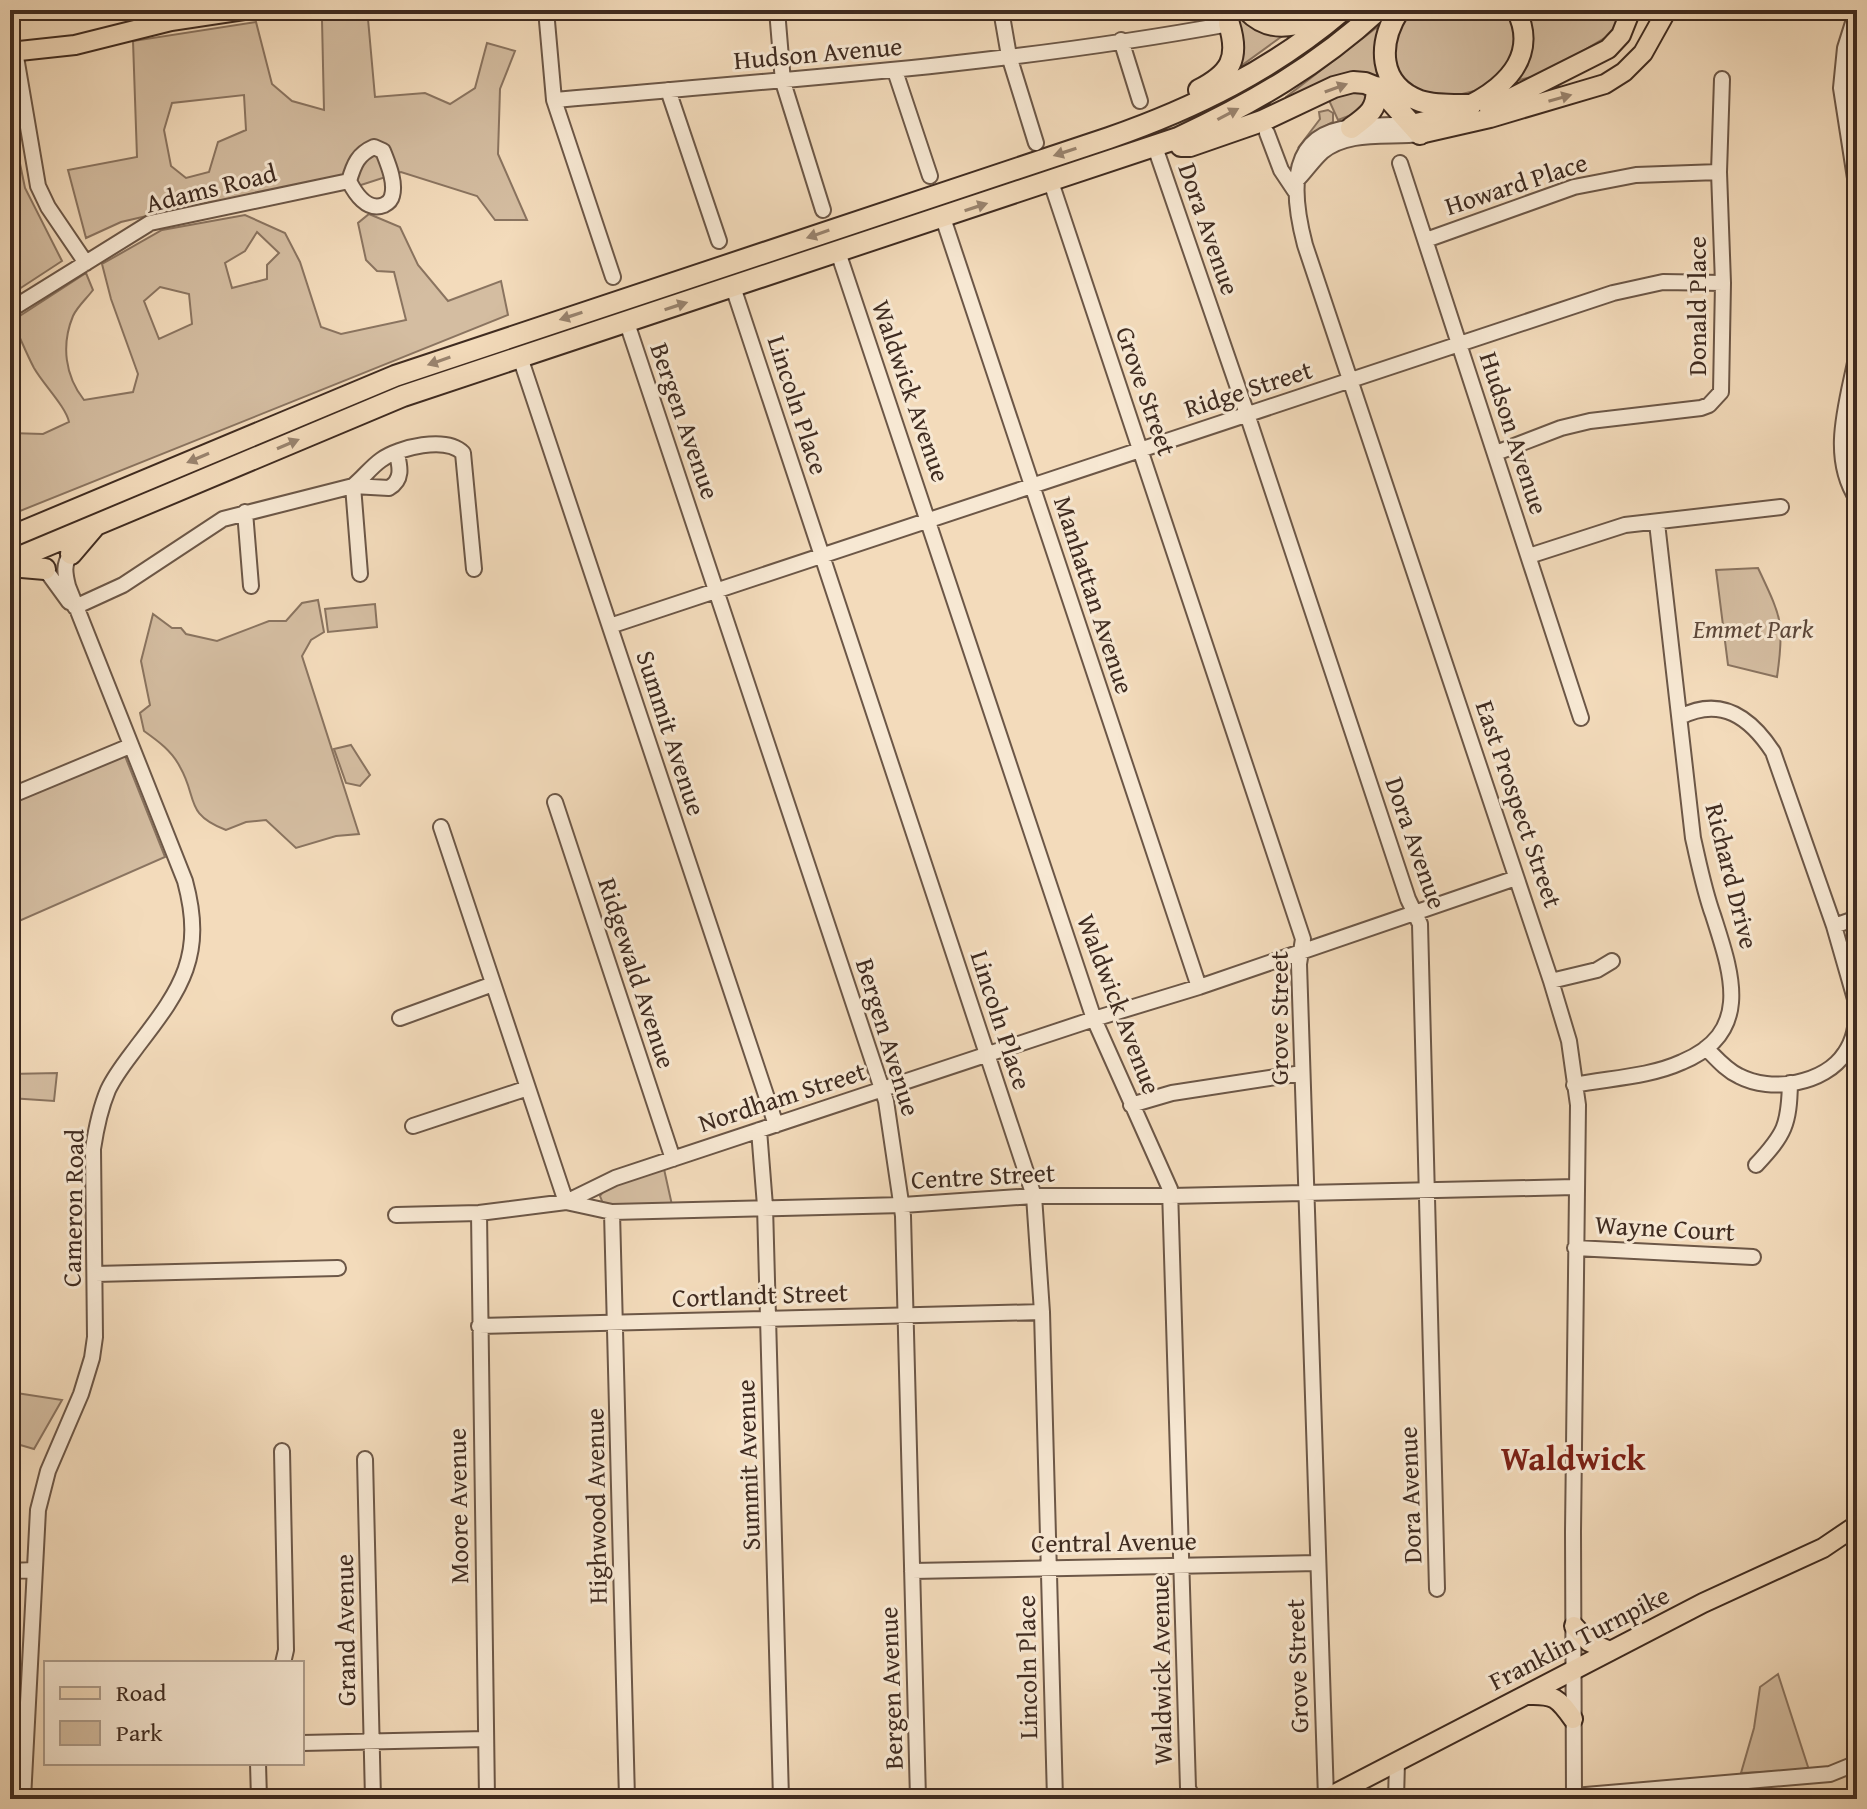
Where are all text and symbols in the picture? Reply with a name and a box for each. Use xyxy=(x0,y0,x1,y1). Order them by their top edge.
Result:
street label: Hudson Avenue xyxy=(732,26,904,79)
one-way arrow xyxy=(1324,81,1348,94)
one-way arrow xyxy=(1548,91,1573,103)
one-way arrow xyxy=(1217,108,1240,121)
street label: Howard Place xyxy=(1440,142,1592,225)
one-way arrow xyxy=(1053,147,1077,159)
street label: Adams Road xyxy=(141,152,281,223)
street label: Dora Avenue xyxy=(1169,158,1250,300)
one-way arrow xyxy=(964,200,988,213)
one-way arrow xyxy=(806,228,830,240)
street label: Donald Place xyxy=(1677,236,1716,376)
street label: Waldwick Avenue xyxy=(862,295,961,487)
one-way arrow xyxy=(664,300,688,312)
one-way arrow xyxy=(559,310,583,323)
street label: Grove Street xyxy=(1106,321,1187,461)
street label: Lincoln Place xyxy=(758,330,839,479)
street label: Bergen Avenue xyxy=(640,337,730,504)
street label: Hudson Avenue xyxy=(1470,346,1559,519)
street label: Ridge Street xyxy=(1179,349,1317,428)
one-way arrow xyxy=(427,355,451,367)
one-way arrow xyxy=(276,437,300,450)
one-way arrow xyxy=(186,452,210,465)
street label: Manhattan Avenue xyxy=(1044,491,1145,699)
park label: Emmet Park xyxy=(1692,609,1813,648)
street label: Summit Avenue xyxy=(626,645,716,820)
street label: East Prospect Street xyxy=(1466,695,1573,913)
street label: Dora Avenue xyxy=(1376,772,1457,914)
street label: Richard Drive xyxy=(1696,799,1769,953)
street label: Ridgewald Avenue xyxy=(588,872,687,1073)
street label: Waldwick Avenue xyxy=(1067,908,1172,1100)
street label: Lincoln Place xyxy=(961,945,1042,1094)
street label: Grove Street xyxy=(1259,951,1298,1085)
street label: Bergen Avenue xyxy=(846,953,931,1121)
street label: Nordham Street xyxy=(693,1051,871,1142)
street label: Cameron Road xyxy=(52,1128,93,1287)
street label: Centre Street xyxy=(910,1152,1056,1199)
street label: Wayne Court xyxy=(1594,1204,1736,1251)
street label: Cortlandt Street xyxy=(671,1272,849,1317)
street label: Summit Avenue xyxy=(725,1379,770,1551)
street label: Highwood Avenue xyxy=(574,1408,617,1604)
street label: Dora Avenue xyxy=(1388,1426,1431,1564)
street label: Moore Avenue xyxy=(437,1428,478,1584)
district label: Waldwick xyxy=(1501,1433,1646,1482)
street label: Central Avenue xyxy=(1031,1521,1197,1562)
street label: Grand Avenue xyxy=(324,1554,365,1706)
street label: Waldwick Avenue xyxy=(1139,1575,1182,1765)
street label: Franklin Turnpike xyxy=(1482,1575,1676,1700)
street label: Lincoln Place xyxy=(1006,1595,1047,1739)
street label: Grove Street xyxy=(1275,1598,1318,1734)
street label: Bergen Avenue xyxy=(868,1606,913,1770)
legend xyxy=(44,1661,304,1765)
text: Road xyxy=(116,1675,166,1710)
text: Park xyxy=(116,1715,163,1750)

